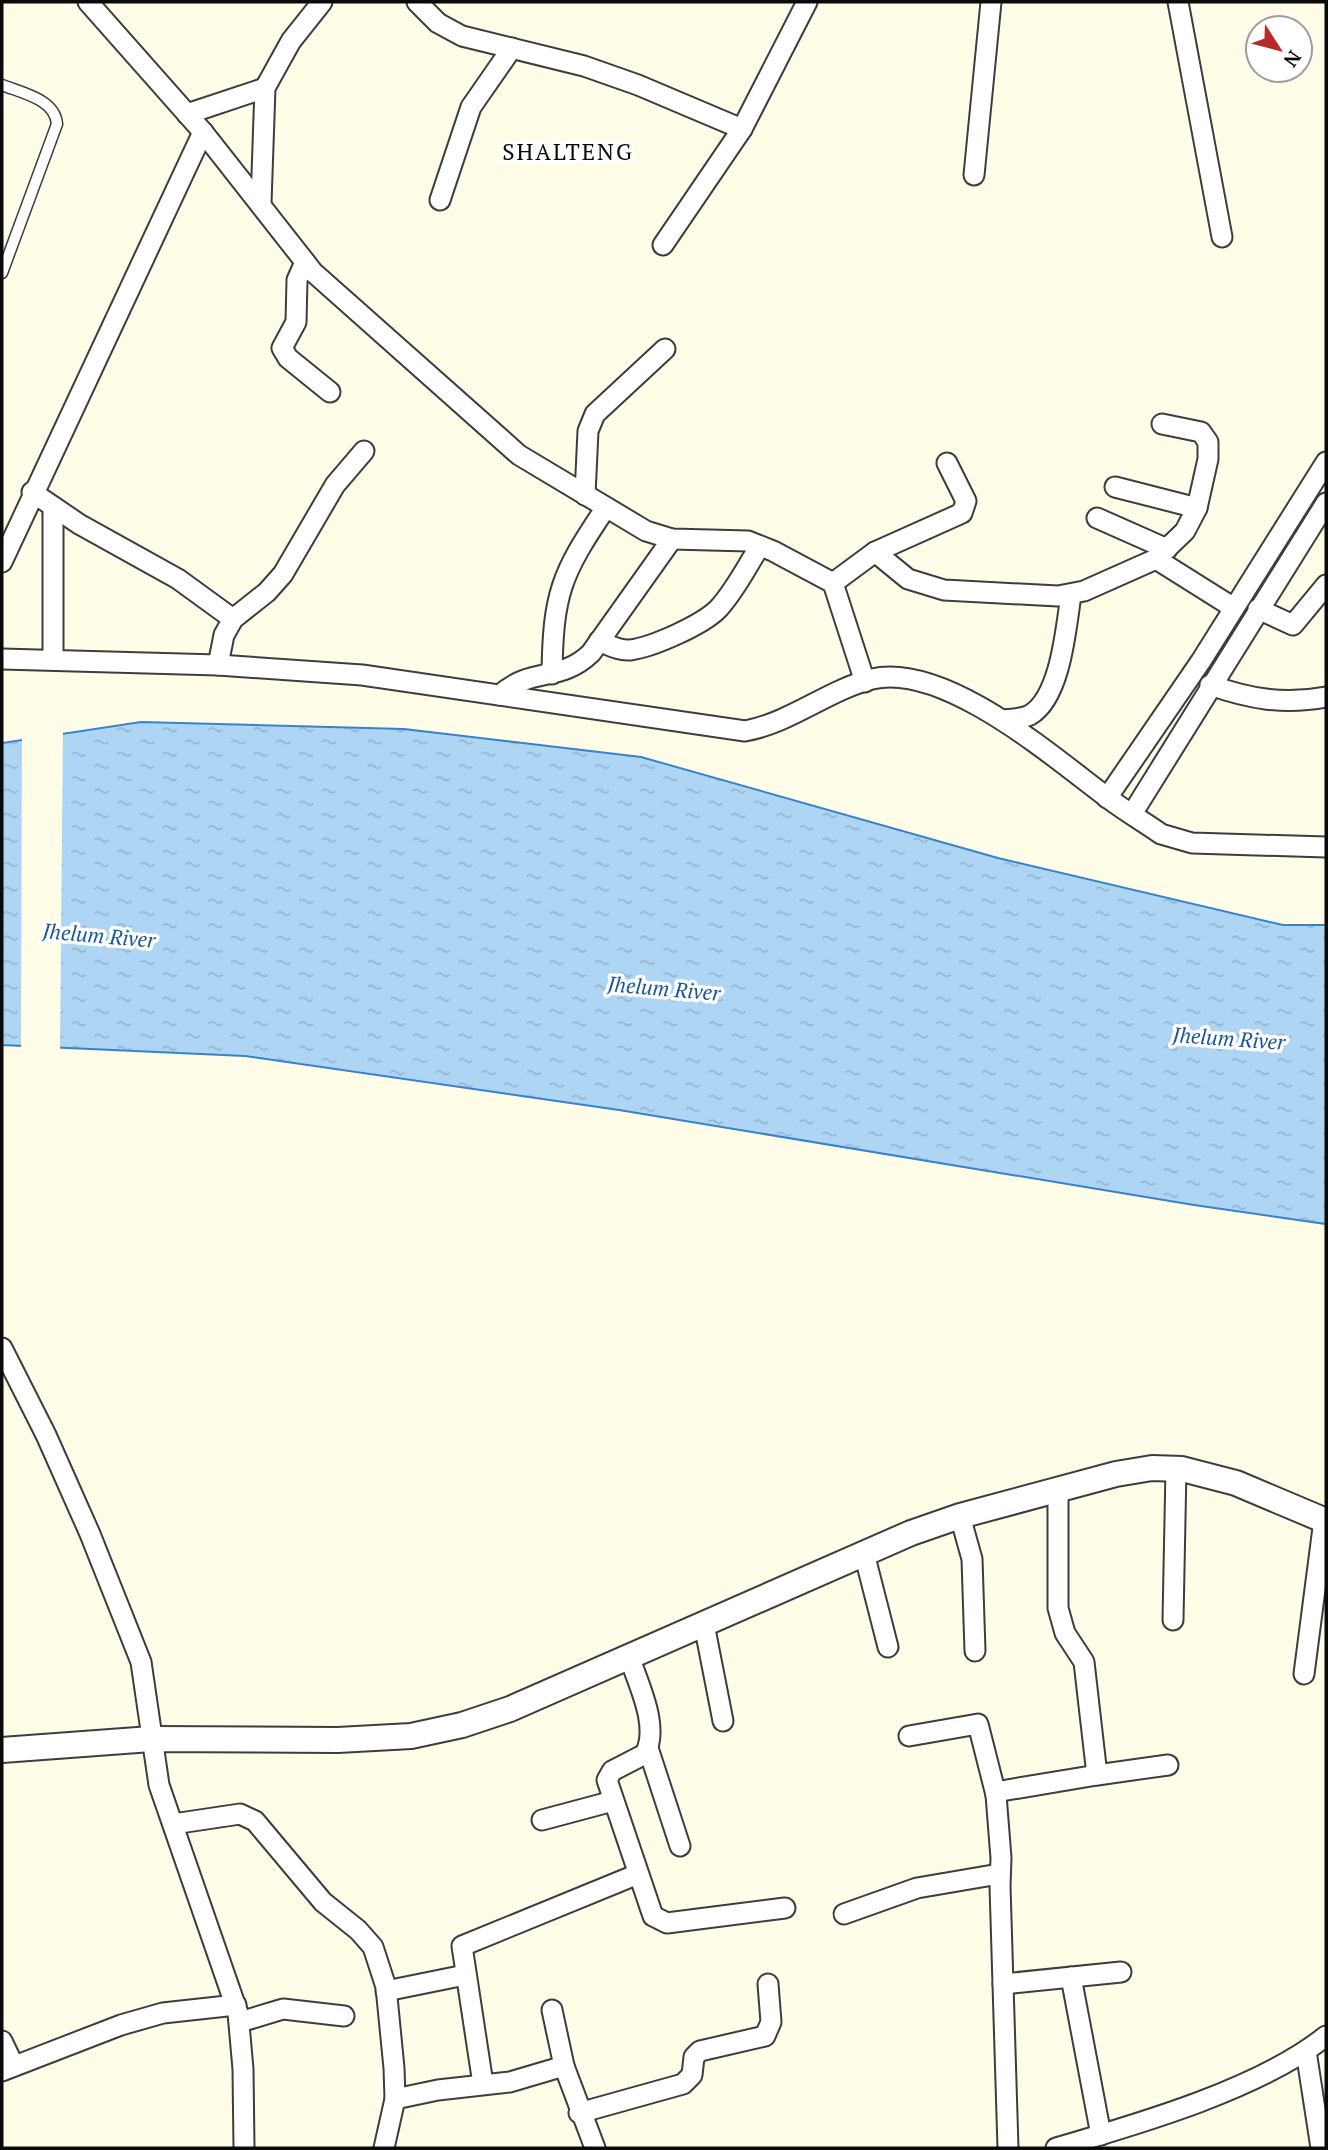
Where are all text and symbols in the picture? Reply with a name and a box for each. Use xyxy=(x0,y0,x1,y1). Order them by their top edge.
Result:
north arrow xyxy=(1244,14,1314,84)
text: N xyxy=(1278,46,1308,73)
district label: SHALTENG xyxy=(502,136,634,167)
water label: Jhelum River xyxy=(41,916,157,954)
water label: Jhelum River xyxy=(606,969,722,1007)
water label: Jhelum River xyxy=(1171,1020,1287,1056)

